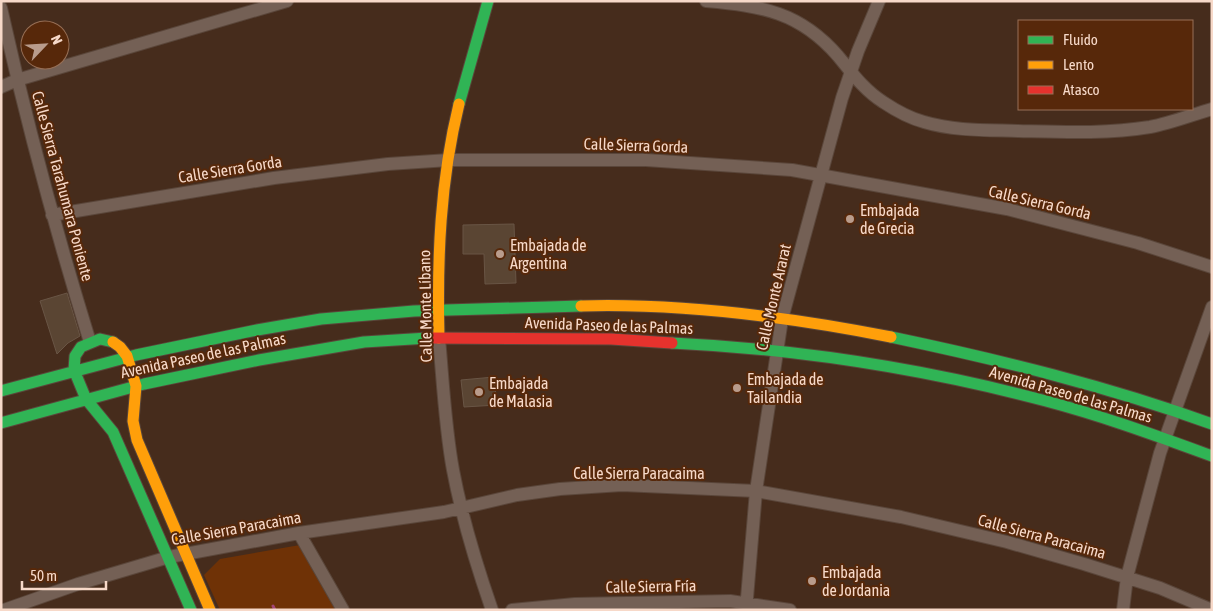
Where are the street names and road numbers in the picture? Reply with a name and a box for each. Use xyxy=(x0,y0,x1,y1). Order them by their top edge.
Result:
street label: Calle Sierra Tarahumara Poniente xyxy=(29,89,97,283)
street label: Calle Sierra Gorda xyxy=(583,134,689,156)
street label: Calle Sierra Gorda xyxy=(177,152,283,186)
street label: Calle Sierra Gorda xyxy=(987,181,1093,223)
street label: Calle Monte Ararat xyxy=(752,242,794,352)
street label: Calle Monte Líbano xyxy=(415,250,435,362)
street label: Avenida Paseo de las Palmas xyxy=(525,313,694,337)
street label: Avenida Paseo de las Palmas xyxy=(119,329,287,381)
street label: Avenida Paseo de las Palmas xyxy=(988,362,1155,426)
street label: Calle Sierra Paracaima xyxy=(573,464,705,482)
street label: Calle Sierra Paracaima xyxy=(170,508,302,548)
street label: Calle Sierra Paracaima xyxy=(976,510,1108,562)
street label: Calle Sierra Fría xyxy=(605,576,697,596)

